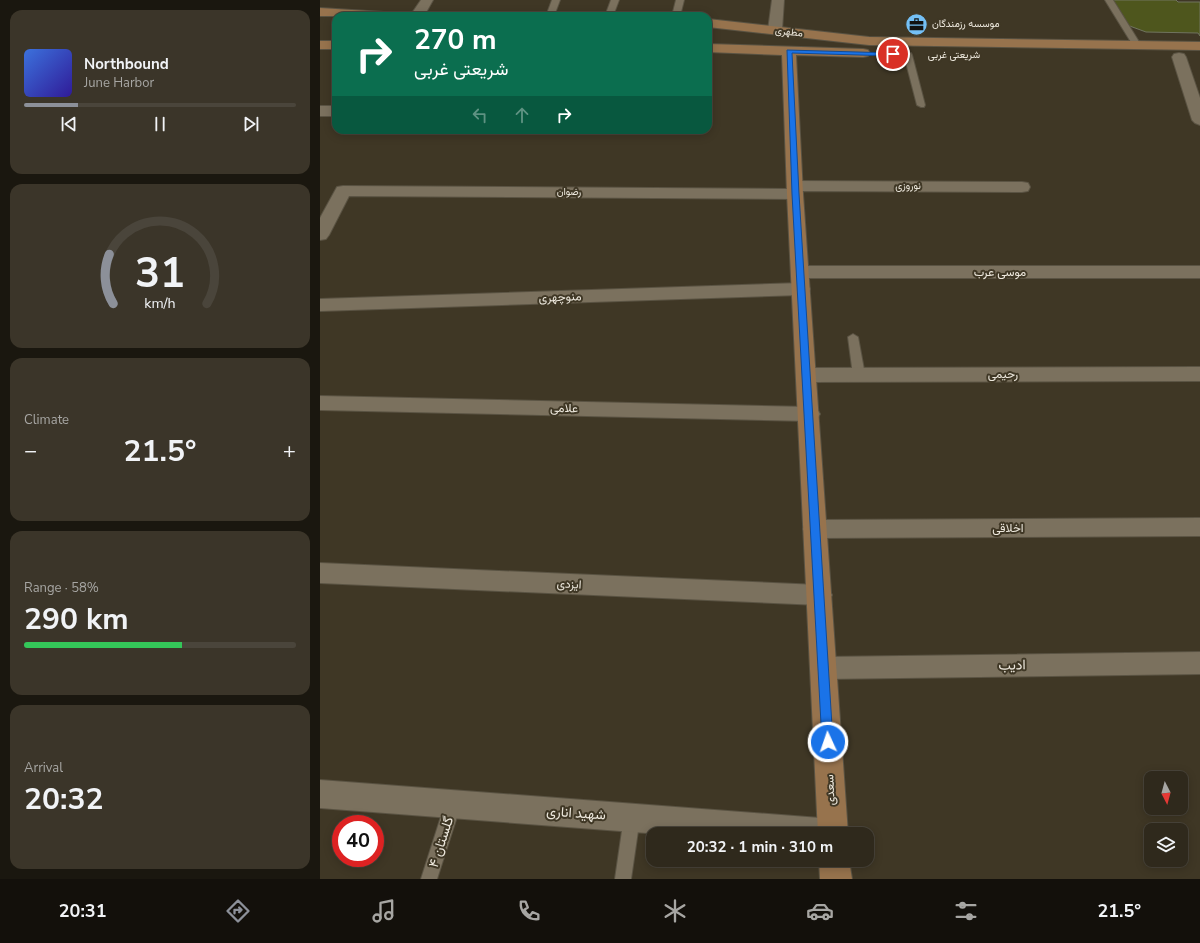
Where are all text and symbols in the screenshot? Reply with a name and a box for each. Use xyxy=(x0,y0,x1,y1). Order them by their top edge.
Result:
office icon: موسسه رزمندگان xyxy=(904,11,930,37)
place label: موسسه رزمندگان xyxy=(932,17,1000,31)
text: 270 m xyxy=(414,21,497,59)
street label: مطهری xyxy=(774,23,804,41)
icon: right xyxy=(348,28,400,80)
pin xyxy=(876,37,910,71)
icon: arrive xyxy=(882,43,904,65)
street label: شریعتی غربی xyxy=(928,48,980,62)
text: Northbound xyxy=(84,54,169,74)
text: شریعتی غربی xyxy=(414,57,508,81)
text: June Harbor xyxy=(84,74,154,92)
icon: left xyxy=(469,104,491,126)
icon: ahead xyxy=(511,104,533,126)
icon: right xyxy=(553,104,575,126)
icon: previous xyxy=(58,113,80,135)
icon: pause xyxy=(149,113,171,135)
icon: next xyxy=(240,113,262,135)
street label: نوروزی xyxy=(895,179,921,193)
street label: رضوان xyxy=(557,185,581,199)
text: 31 xyxy=(135,244,185,301)
street label: موسی عرب xyxy=(974,264,1026,280)
street label: منوچهری xyxy=(538,288,582,306)
text: km/h xyxy=(144,293,176,312)
street label: رحیمی xyxy=(988,366,1018,382)
street label: علامی xyxy=(550,400,578,416)
text: Climate xyxy=(24,411,69,429)
text: 21.5° xyxy=(124,431,196,472)
text: − xyxy=(24,436,37,466)
text: + xyxy=(283,436,296,466)
street label: اخلاقی xyxy=(992,520,1024,536)
street label: ایزدی xyxy=(556,575,582,593)
text: Range · 58% xyxy=(24,579,99,597)
text: 290 km xyxy=(24,599,129,640)
street label: ادیب xyxy=(998,655,1026,675)
position arrow xyxy=(807,721,849,763)
text: Arrival xyxy=(24,759,63,777)
north arrow xyxy=(1144,771,1188,815)
map controls xyxy=(1144,771,1188,867)
street label: سعدی xyxy=(821,774,839,806)
text: 20:32 xyxy=(24,779,103,820)
street label: شهید اناری xyxy=(546,801,606,825)
street label: گلستان ۴ xyxy=(424,814,458,870)
speed limit sign: 40 xyxy=(332,815,384,867)
button: layers xyxy=(1144,823,1188,867)
text: 20:32 · 1 min · 310 m xyxy=(687,837,833,857)
icon: directions xyxy=(224,897,252,925)
icon: music xyxy=(370,897,398,925)
icon: phone xyxy=(515,897,543,925)
icon: climate xyxy=(661,897,689,925)
icon: car xyxy=(806,897,834,925)
icon: filters xyxy=(952,897,980,925)
text: 20:31 xyxy=(59,899,106,923)
text: 21.5° xyxy=(1098,899,1141,923)

